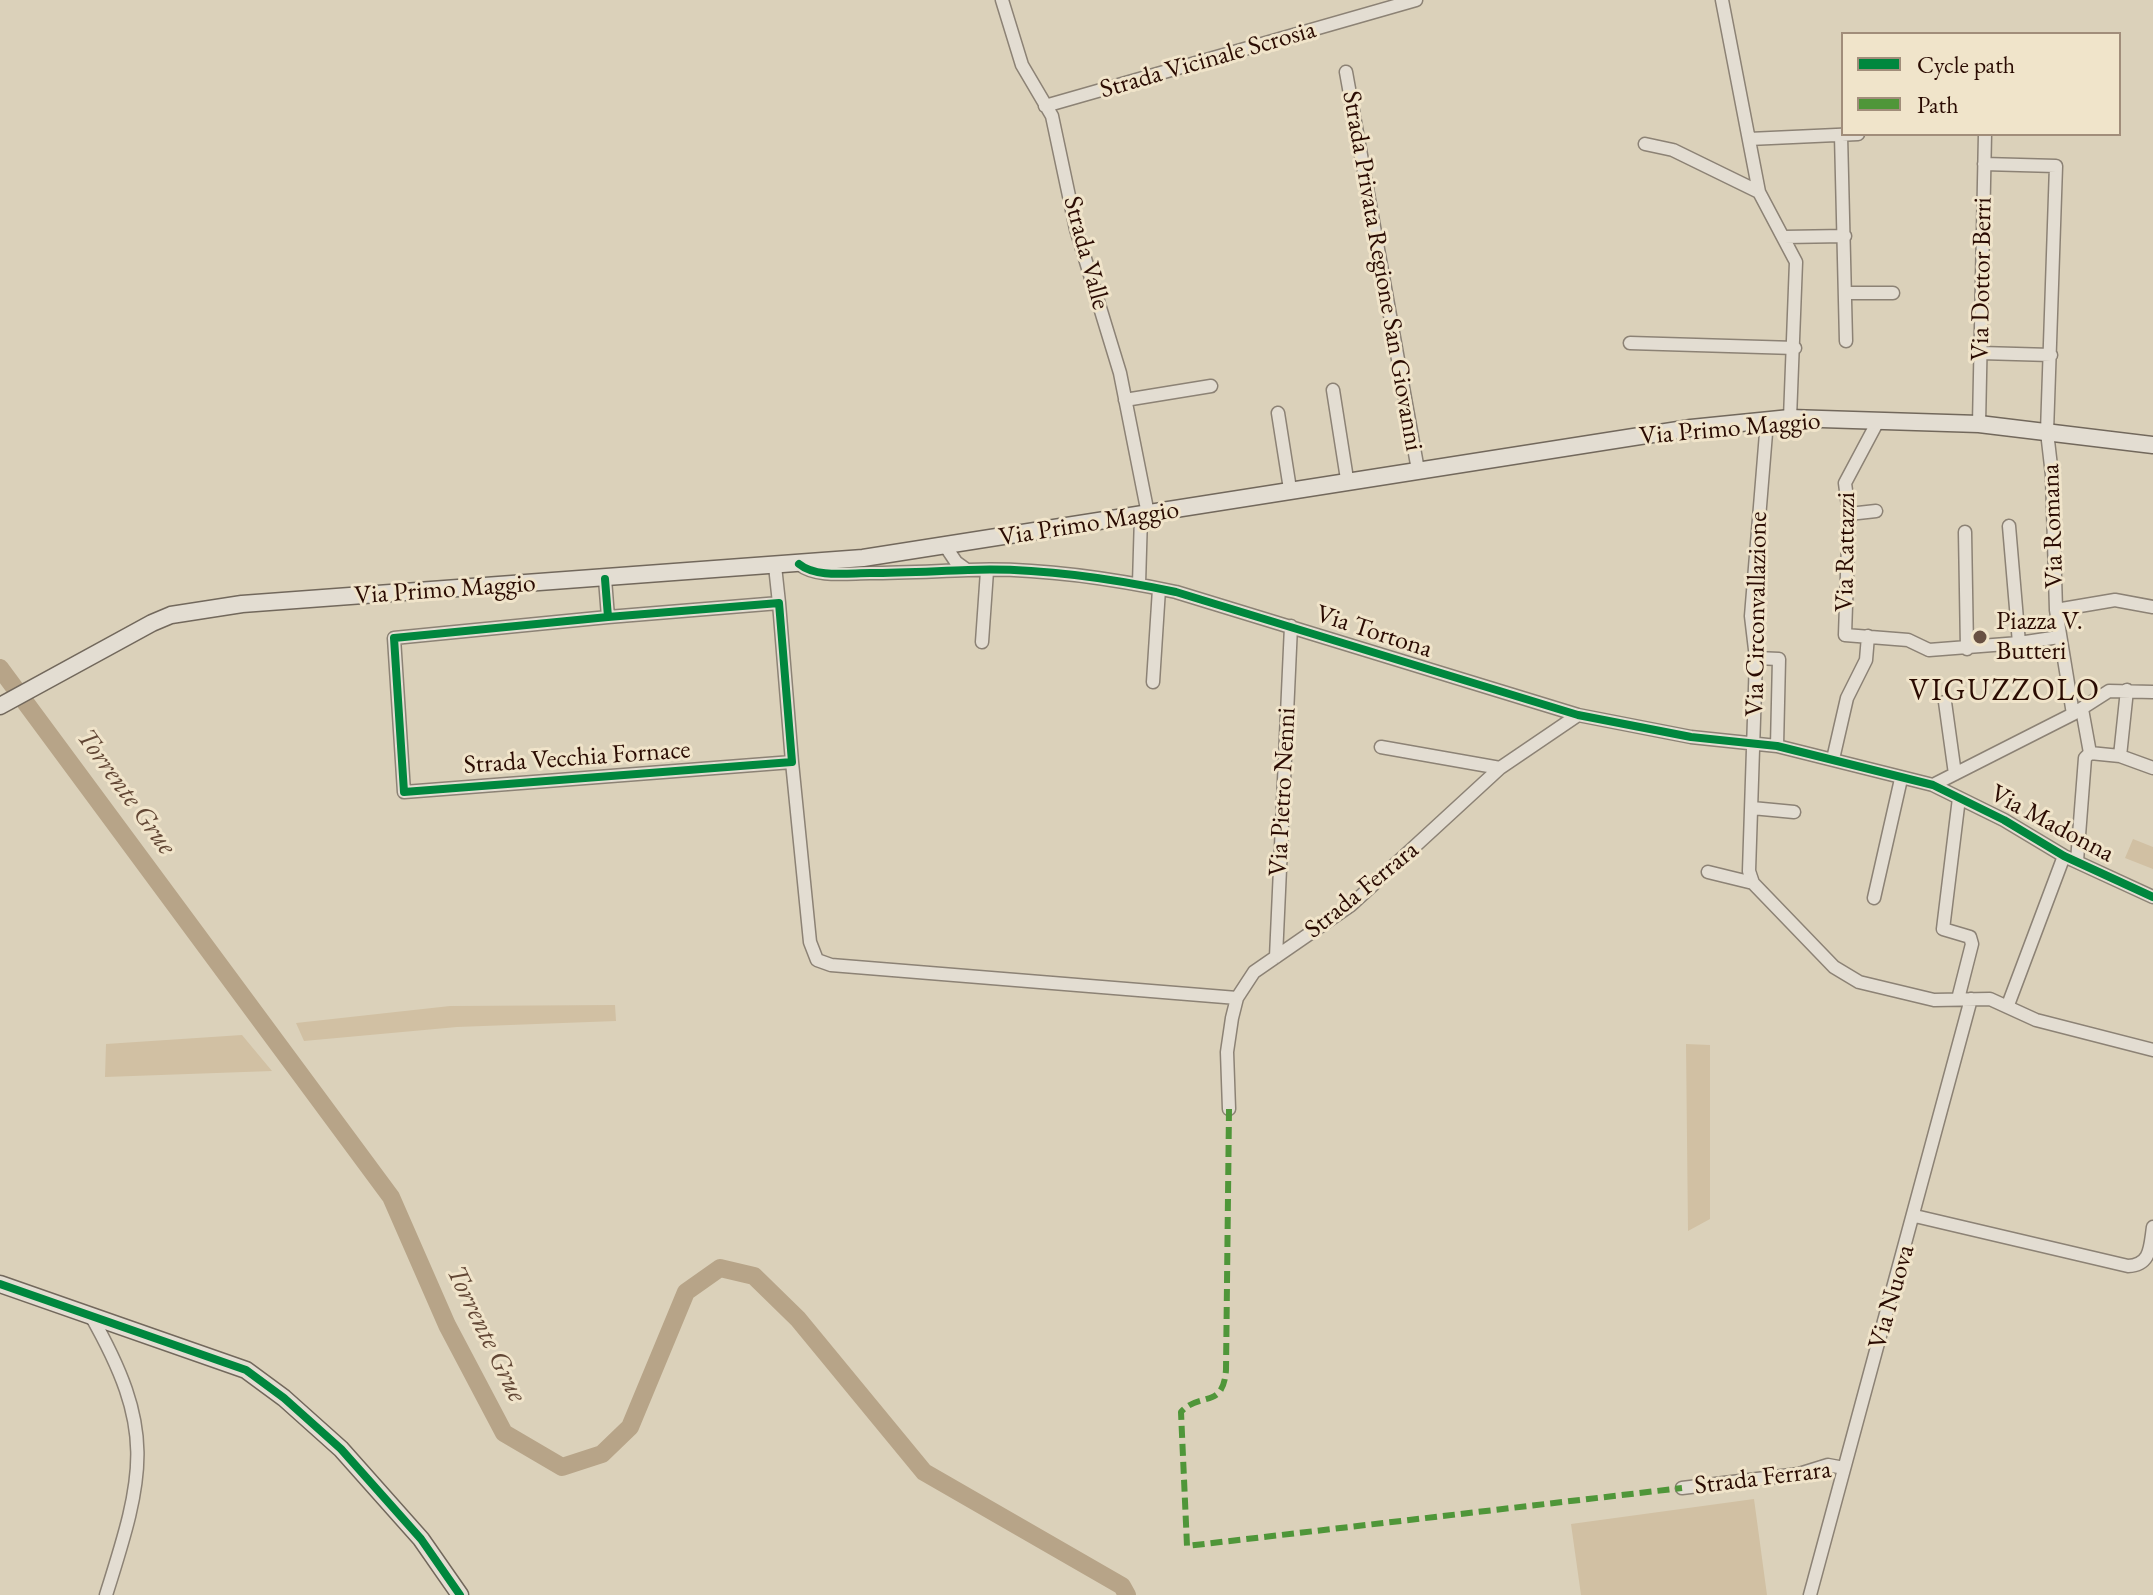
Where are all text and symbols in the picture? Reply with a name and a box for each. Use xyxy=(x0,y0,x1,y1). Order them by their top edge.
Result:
street label: Strada Vicinale Scrosia xyxy=(1097,14,1319,106)
legend xyxy=(1841,32,2121,136)
text: Cycle path xyxy=(1917,49,2015,80)
street label: Strada Privata Regione San Giovanni xyxy=(1335,88,1429,454)
text: Path xyxy=(1917,89,1959,120)
street label: Strada Valle xyxy=(1056,193,1116,313)
street label: Via Dottor Berri xyxy=(1965,197,1999,361)
street label: Via Primo Maggio xyxy=(1638,406,1822,452)
street label: Via Romana xyxy=(2035,463,2071,589)
street label: Via Rattazzi xyxy=(1829,492,1863,612)
street label: Via Primo Maggio xyxy=(997,494,1181,554)
street label: Via Circonvallazione xyxy=(1740,511,1774,717)
street label: Via Primo Maggio xyxy=(353,568,537,612)
street label: Via Tortona xyxy=(1312,599,1436,665)
place label: Piazza V. Butteri xyxy=(1996,606,2083,668)
marker: Piazza V. Butteri xyxy=(1971,628,1989,646)
district label: VIGUZZOLO xyxy=(1909,674,2101,710)
street label: Via Pietro Nenni xyxy=(1263,707,1303,877)
water label: Torrente Grue xyxy=(69,722,183,862)
street label: Strada Vecchia Fornace xyxy=(463,735,691,781)
street label: Via Madonna xyxy=(1985,778,2119,870)
street label: Strada Ferrara xyxy=(1299,835,1425,945)
street label: Via Nuova xyxy=(1862,1241,1922,1353)
water label: Torrente Grue xyxy=(438,1260,534,1408)
street label: Strada Ferrara xyxy=(1693,1454,1833,1502)

